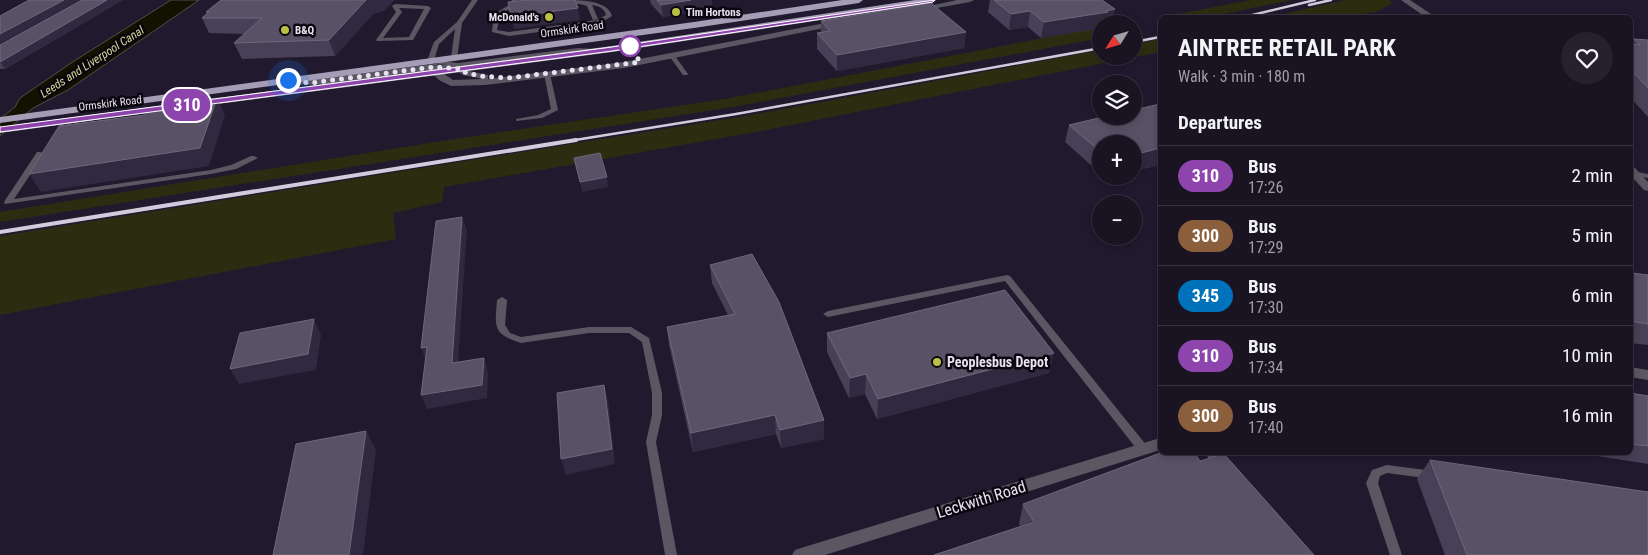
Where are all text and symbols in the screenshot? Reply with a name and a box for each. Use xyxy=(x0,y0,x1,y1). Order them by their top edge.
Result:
marker: Tim Hortons xyxy=(670,6,682,18)
place label: Tim Hortons xyxy=(686,6,741,19)
place label: McDonald's xyxy=(489,11,539,24)
marker: McDonald's xyxy=(543,11,555,23)
north arrow xyxy=(1092,15,1142,65)
map controls xyxy=(1092,15,1142,245)
street label: Ormskirk Road xyxy=(540,19,605,40)
water label: Leeds and Liverpool Canal xyxy=(37,23,147,101)
marker: B&Q xyxy=(279,24,291,36)
place label: B&Q xyxy=(295,24,315,37)
button: heart xyxy=(1561,32,1613,84)
text: AINTREE RETAIL PARK xyxy=(1178,34,1396,62)
unlabelled marker xyxy=(619,35,641,57)
text: Walk · 3 min · 180 m xyxy=(1178,67,1305,86)
your location xyxy=(276,68,301,93)
button: layers xyxy=(1092,75,1142,125)
line badge: 310 xyxy=(158,89,216,121)
street label: Ormskirk Road xyxy=(78,93,142,114)
text: 310 xyxy=(173,94,201,115)
text: Departures xyxy=(1178,111,1262,134)
button: + xyxy=(1092,135,1142,185)
text: Bus xyxy=(1248,155,1277,178)
text: 2 min xyxy=(1571,164,1613,187)
text: 310 xyxy=(1192,165,1219,186)
text: 17:26 xyxy=(1248,178,1283,197)
button: − xyxy=(1092,195,1142,245)
text: Bus xyxy=(1248,215,1277,238)
text: 5 min xyxy=(1571,224,1613,247)
text: 300 xyxy=(1192,225,1219,246)
text: 17:29 xyxy=(1248,238,1283,257)
text: Bus xyxy=(1248,275,1277,298)
text: 6 min xyxy=(1571,284,1613,307)
text: 345 xyxy=(1192,285,1219,306)
text: 17:30 xyxy=(1248,298,1283,317)
text: Bus xyxy=(1248,335,1277,358)
text: 10 min xyxy=(1562,344,1613,367)
text: 310 xyxy=(1192,345,1219,366)
place label: Peoplesbus Depot xyxy=(947,354,1048,370)
marker: Peoplesbus Depot xyxy=(931,356,943,368)
text: 17:34 xyxy=(1248,358,1283,377)
text: Bus xyxy=(1248,395,1277,418)
text: 16 min xyxy=(1562,404,1613,427)
text: 300 xyxy=(1192,405,1219,426)
text: 17:40 xyxy=(1248,418,1283,437)
street label: Leckwith Road xyxy=(934,477,1028,522)

